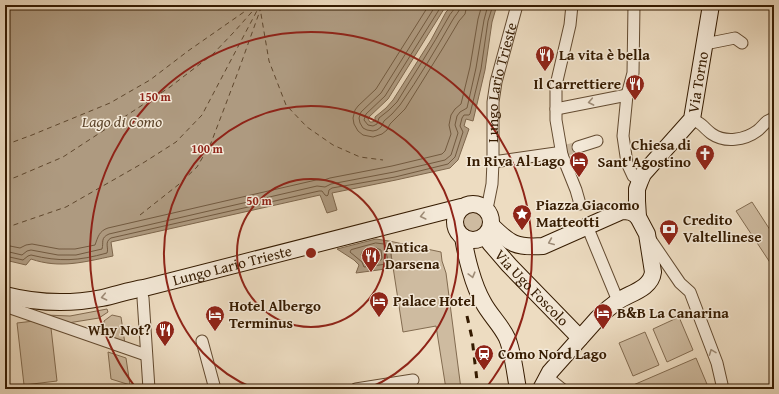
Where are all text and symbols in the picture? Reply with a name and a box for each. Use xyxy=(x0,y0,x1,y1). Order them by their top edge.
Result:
street label: Lungo Lario Trieste xyxy=(482,20,522,143)
restaurant icon: La vita è bella xyxy=(534,44,556,72)
place label: La vita è bella xyxy=(559,44,650,65)
street label: Via Torno xyxy=(682,49,713,115)
place label: Il Carrettiere xyxy=(533,73,621,94)
restaurant icon: Il Carrettiere xyxy=(624,73,646,101)
text: 150 m xyxy=(139,88,172,105)
one-way arrow xyxy=(588,97,595,105)
water label: Lago di Como xyxy=(81,109,162,133)
place label: Chiesa di Sant'Agostino xyxy=(598,134,691,172)
text: 100 m xyxy=(191,140,224,157)
church icon: Chiesa di Sant'Agostino xyxy=(694,143,716,171)
place label: In Riva Al Lago xyxy=(467,150,565,171)
hotel icon: In Riva Al Lago xyxy=(568,150,590,178)
text: 50 m xyxy=(246,192,272,209)
place label: Piazza Giacomo Matteotti xyxy=(536,194,640,232)
place icon: Piazza Giacomo Matteotti xyxy=(511,203,533,231)
place label: Credito Valtellinese xyxy=(683,209,762,247)
one-way arrow xyxy=(420,212,427,220)
bank icon: Credito Valtellinese xyxy=(658,218,680,246)
place label: Antica Darsena xyxy=(385,236,440,274)
one-way arrow xyxy=(548,237,556,245)
street label: Lungo Lario Trieste xyxy=(170,240,294,290)
street label: Via Ugo Foscolo xyxy=(490,244,574,331)
restaurant icon: Antica Darsena xyxy=(360,245,382,273)
centre of rings xyxy=(304,246,318,260)
one-way arrow xyxy=(467,271,476,278)
hotel icon: Palace Hotel xyxy=(368,290,390,318)
place label: Palace Hotel xyxy=(393,290,476,311)
one-way arrow xyxy=(101,292,107,301)
place label: Hotel Albergo Terminus xyxy=(229,295,321,333)
hotel icon: B&B La Canarina xyxy=(592,302,614,330)
place label: B&B La Canarina xyxy=(617,302,729,323)
hotel icon: Hotel Albergo Terminus xyxy=(204,304,226,332)
place label: Why Not? xyxy=(88,319,151,340)
restaurant icon: Why Not? xyxy=(154,319,176,347)
station icon: Como Nord Lago xyxy=(473,343,495,371)
place label: Como Nord Lago xyxy=(498,343,607,364)
one-way arrow xyxy=(709,348,717,355)

